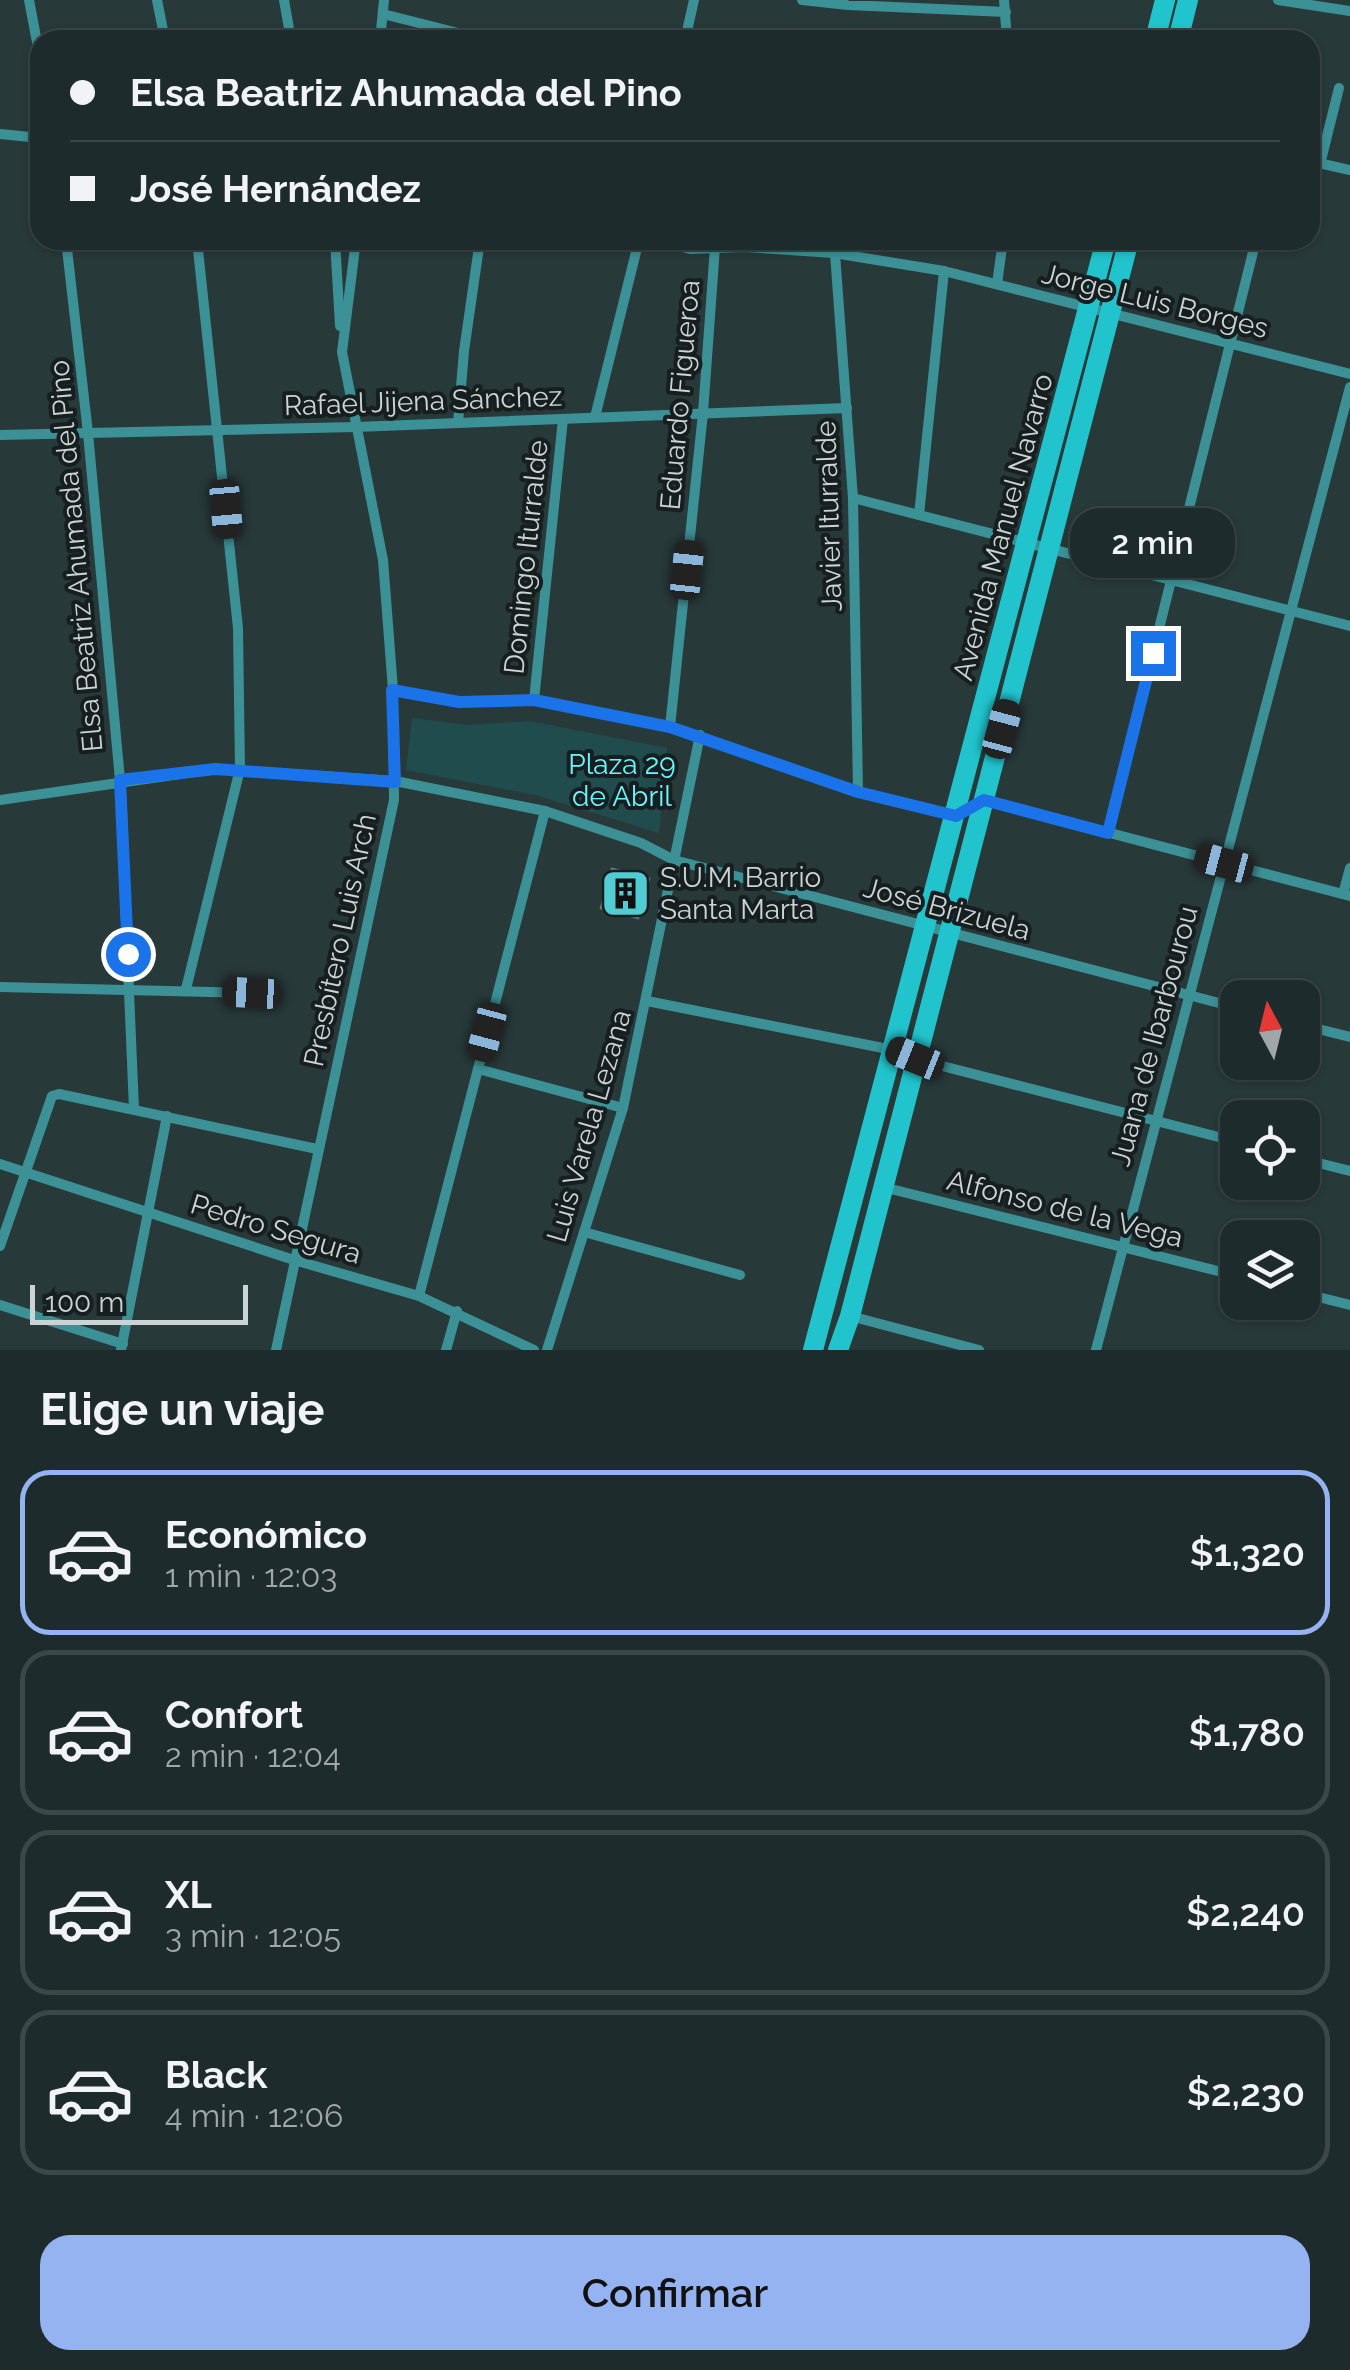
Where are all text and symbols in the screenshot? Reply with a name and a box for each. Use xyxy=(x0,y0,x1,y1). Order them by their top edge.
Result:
text: Elsa Beatriz Ahumada del Pino xyxy=(130,70,682,115)
text: José Hernández xyxy=(130,166,421,211)
street label: Jorge Luis Borges xyxy=(1039,257,1271,345)
street label: Eduardo Figueroa xyxy=(654,279,706,511)
street label: Elsa Beatriz Ahumada del Pino xyxy=(42,359,110,753)
street label: Avenida Manuel Navarro xyxy=(946,370,1060,684)
street label: Rafael Jijena Sánchez xyxy=(283,380,563,422)
street label: Javier Iturralde xyxy=(809,420,849,612)
street label: Domingo Iturralde xyxy=(497,438,555,676)
car xyxy=(208,478,244,540)
callout: 2 min xyxy=(1070,508,1236,578)
text: 2 min xyxy=(1112,524,1193,561)
car xyxy=(669,539,705,601)
route end xyxy=(1131,631,1176,676)
car xyxy=(980,696,1024,762)
park label: Plaza 29 de Abril xyxy=(568,748,676,813)
street label: Presbítero Luis Arch xyxy=(297,811,383,1069)
car xyxy=(1191,841,1257,885)
place label: S.U.M. Barrio Santa Marta xyxy=(660,861,821,926)
building icon: S.U.M. Barrio Santa Marta xyxy=(599,867,651,919)
street label: José Brizuela xyxy=(860,871,1034,947)
street label: Juana de Ibarbourou xyxy=(1103,903,1205,1169)
route start xyxy=(106,932,151,977)
car xyxy=(221,976,283,1010)
north arrow xyxy=(1220,980,1320,1080)
map controls xyxy=(1220,980,1320,1320)
car xyxy=(465,999,509,1065)
street label: Luis Varela Lezana xyxy=(540,1006,638,1246)
car xyxy=(882,1033,948,1083)
button: locate xyxy=(1220,1100,1320,1200)
street label: Alfonso de la Vega xyxy=(944,1164,1186,1254)
street label: Pedro Segura xyxy=(187,1187,365,1271)
button: layers xyxy=(1220,1220,1320,1320)
scale bar xyxy=(30,1280,248,1324)
text: 100 m xyxy=(45,1286,124,1319)
text: Elige un viaje xyxy=(40,1383,324,1436)
icon: car xyxy=(45,1508,135,1598)
text: Económico xyxy=(165,1512,367,1557)
text: $1,320 xyxy=(1190,1530,1305,1575)
text: 1 min · 12:03 xyxy=(165,1557,337,1594)
icon: car xyxy=(45,1688,135,1778)
text: Confort xyxy=(165,1692,303,1737)
text: $1,780 xyxy=(1189,1710,1305,1755)
text: 2 min · 12:04 xyxy=(165,1737,341,1774)
icon: car xyxy=(45,1868,135,1958)
text: XL xyxy=(165,1872,212,1917)
text: $2,240 xyxy=(1186,1890,1305,1935)
text: 3 min · 12:05 xyxy=(165,1917,341,1954)
icon: car xyxy=(45,2048,135,2138)
text: Black xyxy=(165,2052,267,2097)
text: $2,230 xyxy=(1187,2070,1305,2115)
text: 4 min · 12:06 xyxy=(165,2097,343,2134)
button: Confirmar xyxy=(40,2235,1310,2350)

